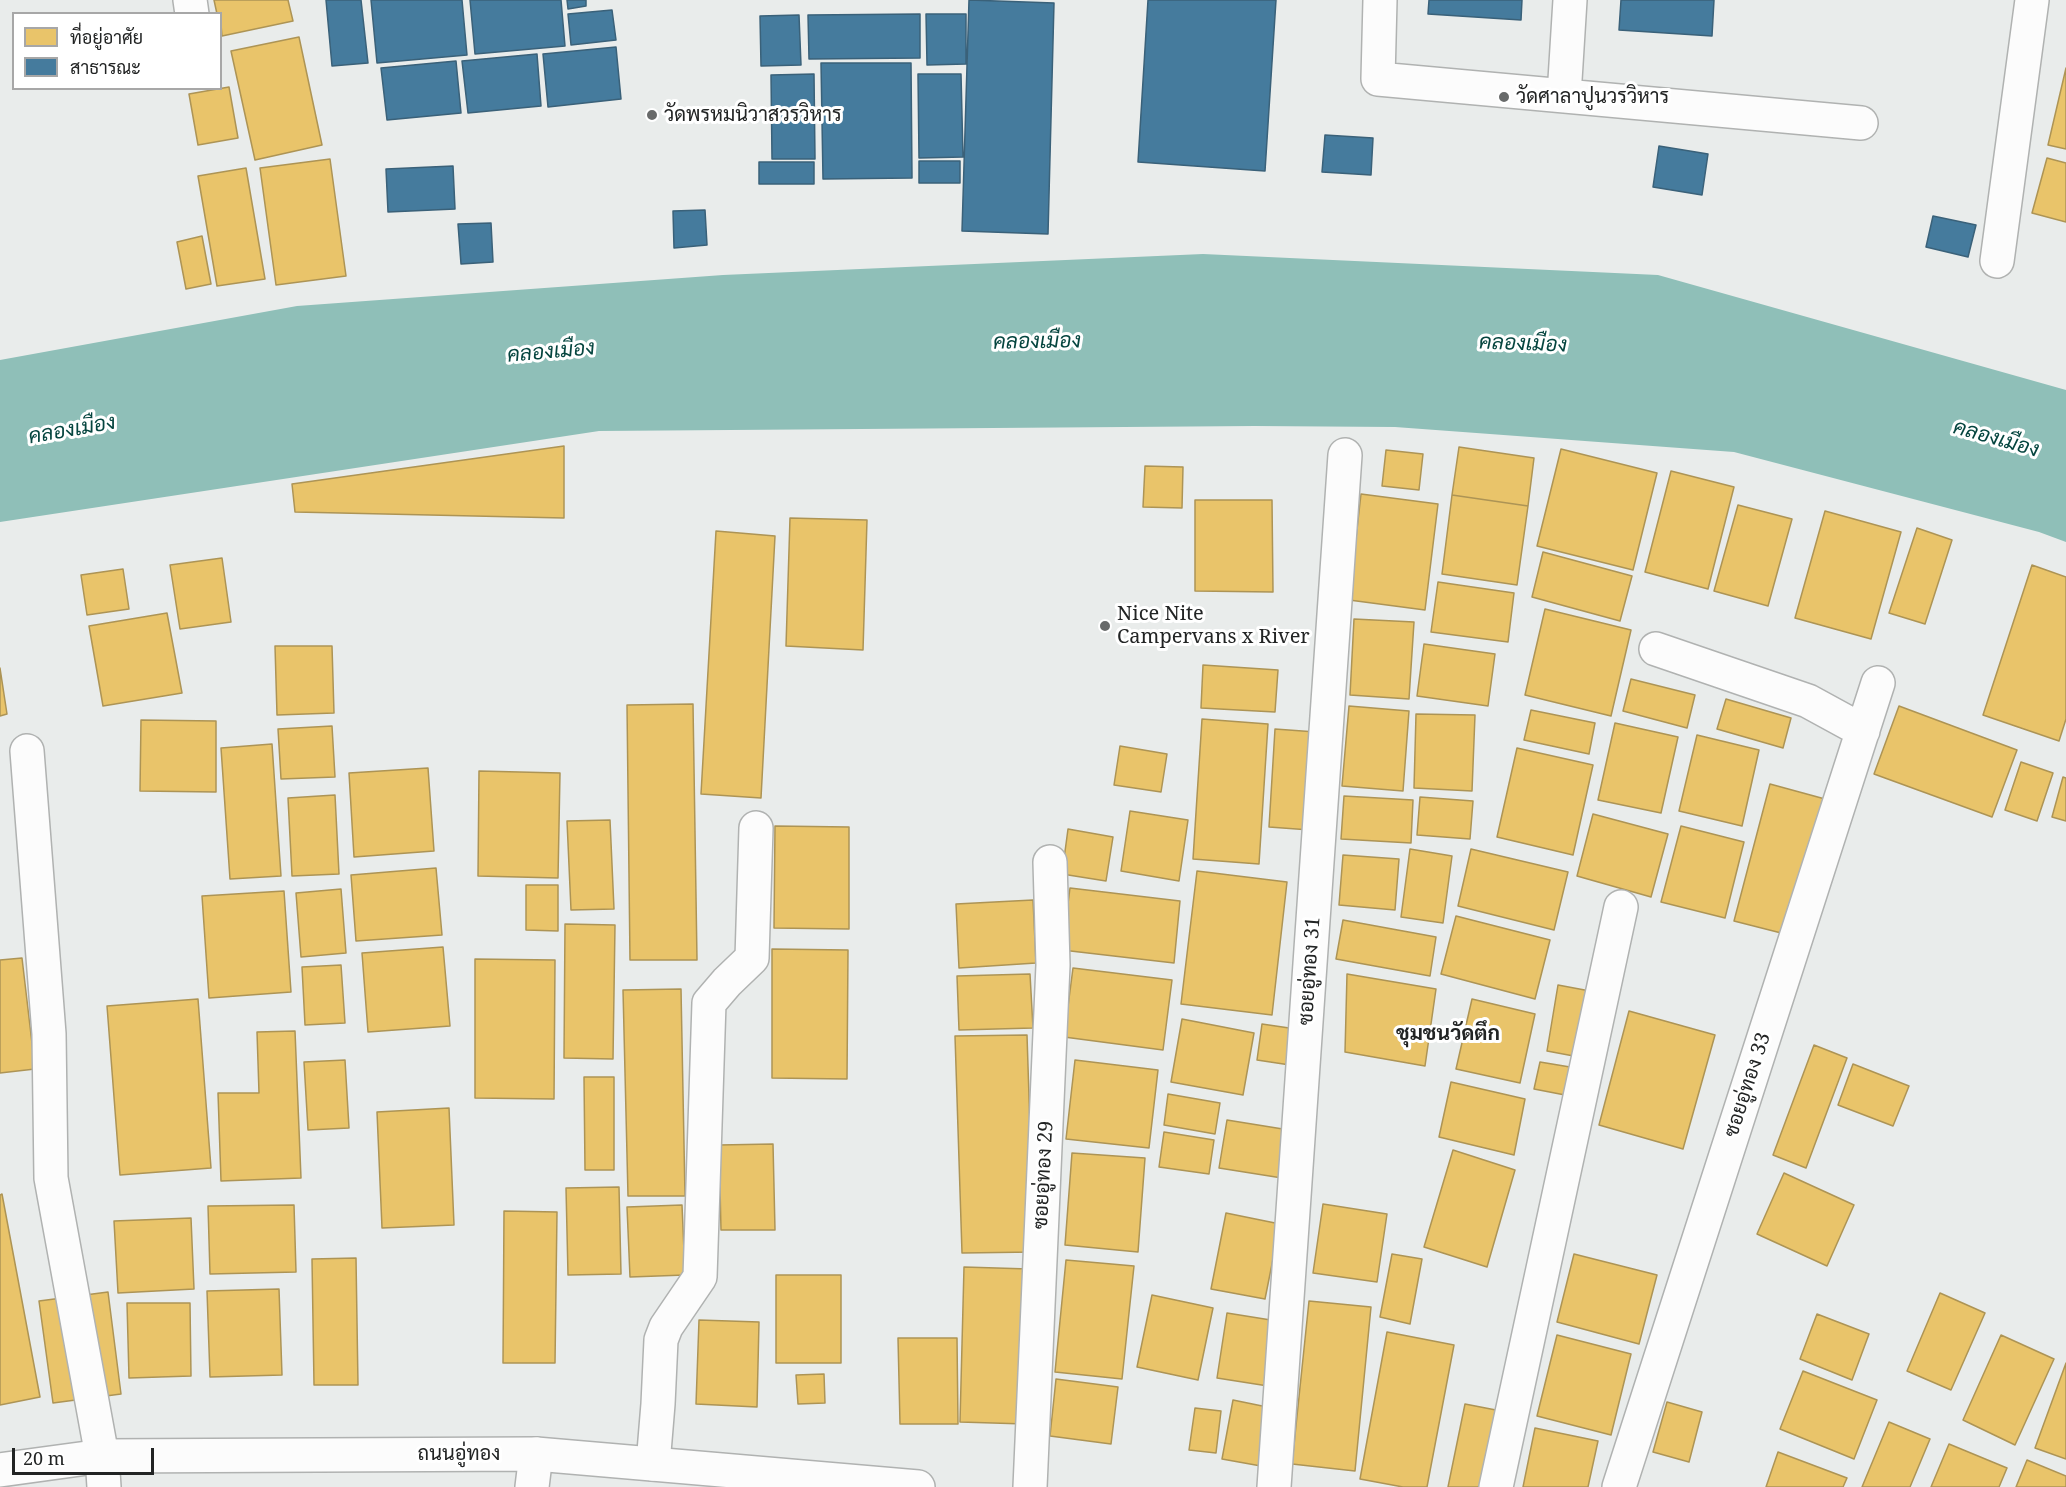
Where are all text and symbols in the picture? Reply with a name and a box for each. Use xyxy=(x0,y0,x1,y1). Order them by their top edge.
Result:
legend xyxy=(12,12,222,90)
text: ที่อยู่อาศัย xyxy=(70,25,143,49)
text: สาธารณะ xyxy=(70,55,141,79)
place label: วัดศาลาปูนวรวิหาร xyxy=(1516,85,1669,109)
marker: วัดศาลาปูนวรวิหาร xyxy=(1497,90,1511,104)
place label: วัดพรหมนิวาสวรวิหาร xyxy=(664,103,842,127)
marker: วัดพรหมนิวาสวรวิหาร xyxy=(645,108,659,122)
water label: คลองเมือง xyxy=(993,329,1081,355)
water label: คลองเมือง xyxy=(1479,330,1567,358)
water label: คลองเมือง xyxy=(506,336,596,368)
water label: คลองเมือง xyxy=(26,410,118,450)
water label: คลองเมือง xyxy=(1950,415,2042,463)
place label: Nice Nite Campervans x River xyxy=(1117,602,1310,649)
marker: Nice Nite Campervans x River xyxy=(1098,619,1112,633)
street label: ซอยอู่ทอง 31 xyxy=(1294,916,1326,1026)
district label: ชุมชนวัดตึก xyxy=(1396,1021,1500,1047)
street label: ซอยอู่ทอง 33 xyxy=(1720,1030,1776,1140)
street label: ซอยอู่ทอง 29 xyxy=(1029,1120,1059,1230)
scale bar xyxy=(15,1436,158,1474)
street label: ถนนอู่ทอง xyxy=(418,1442,500,1466)
text: 20 m xyxy=(23,1446,65,1470)

